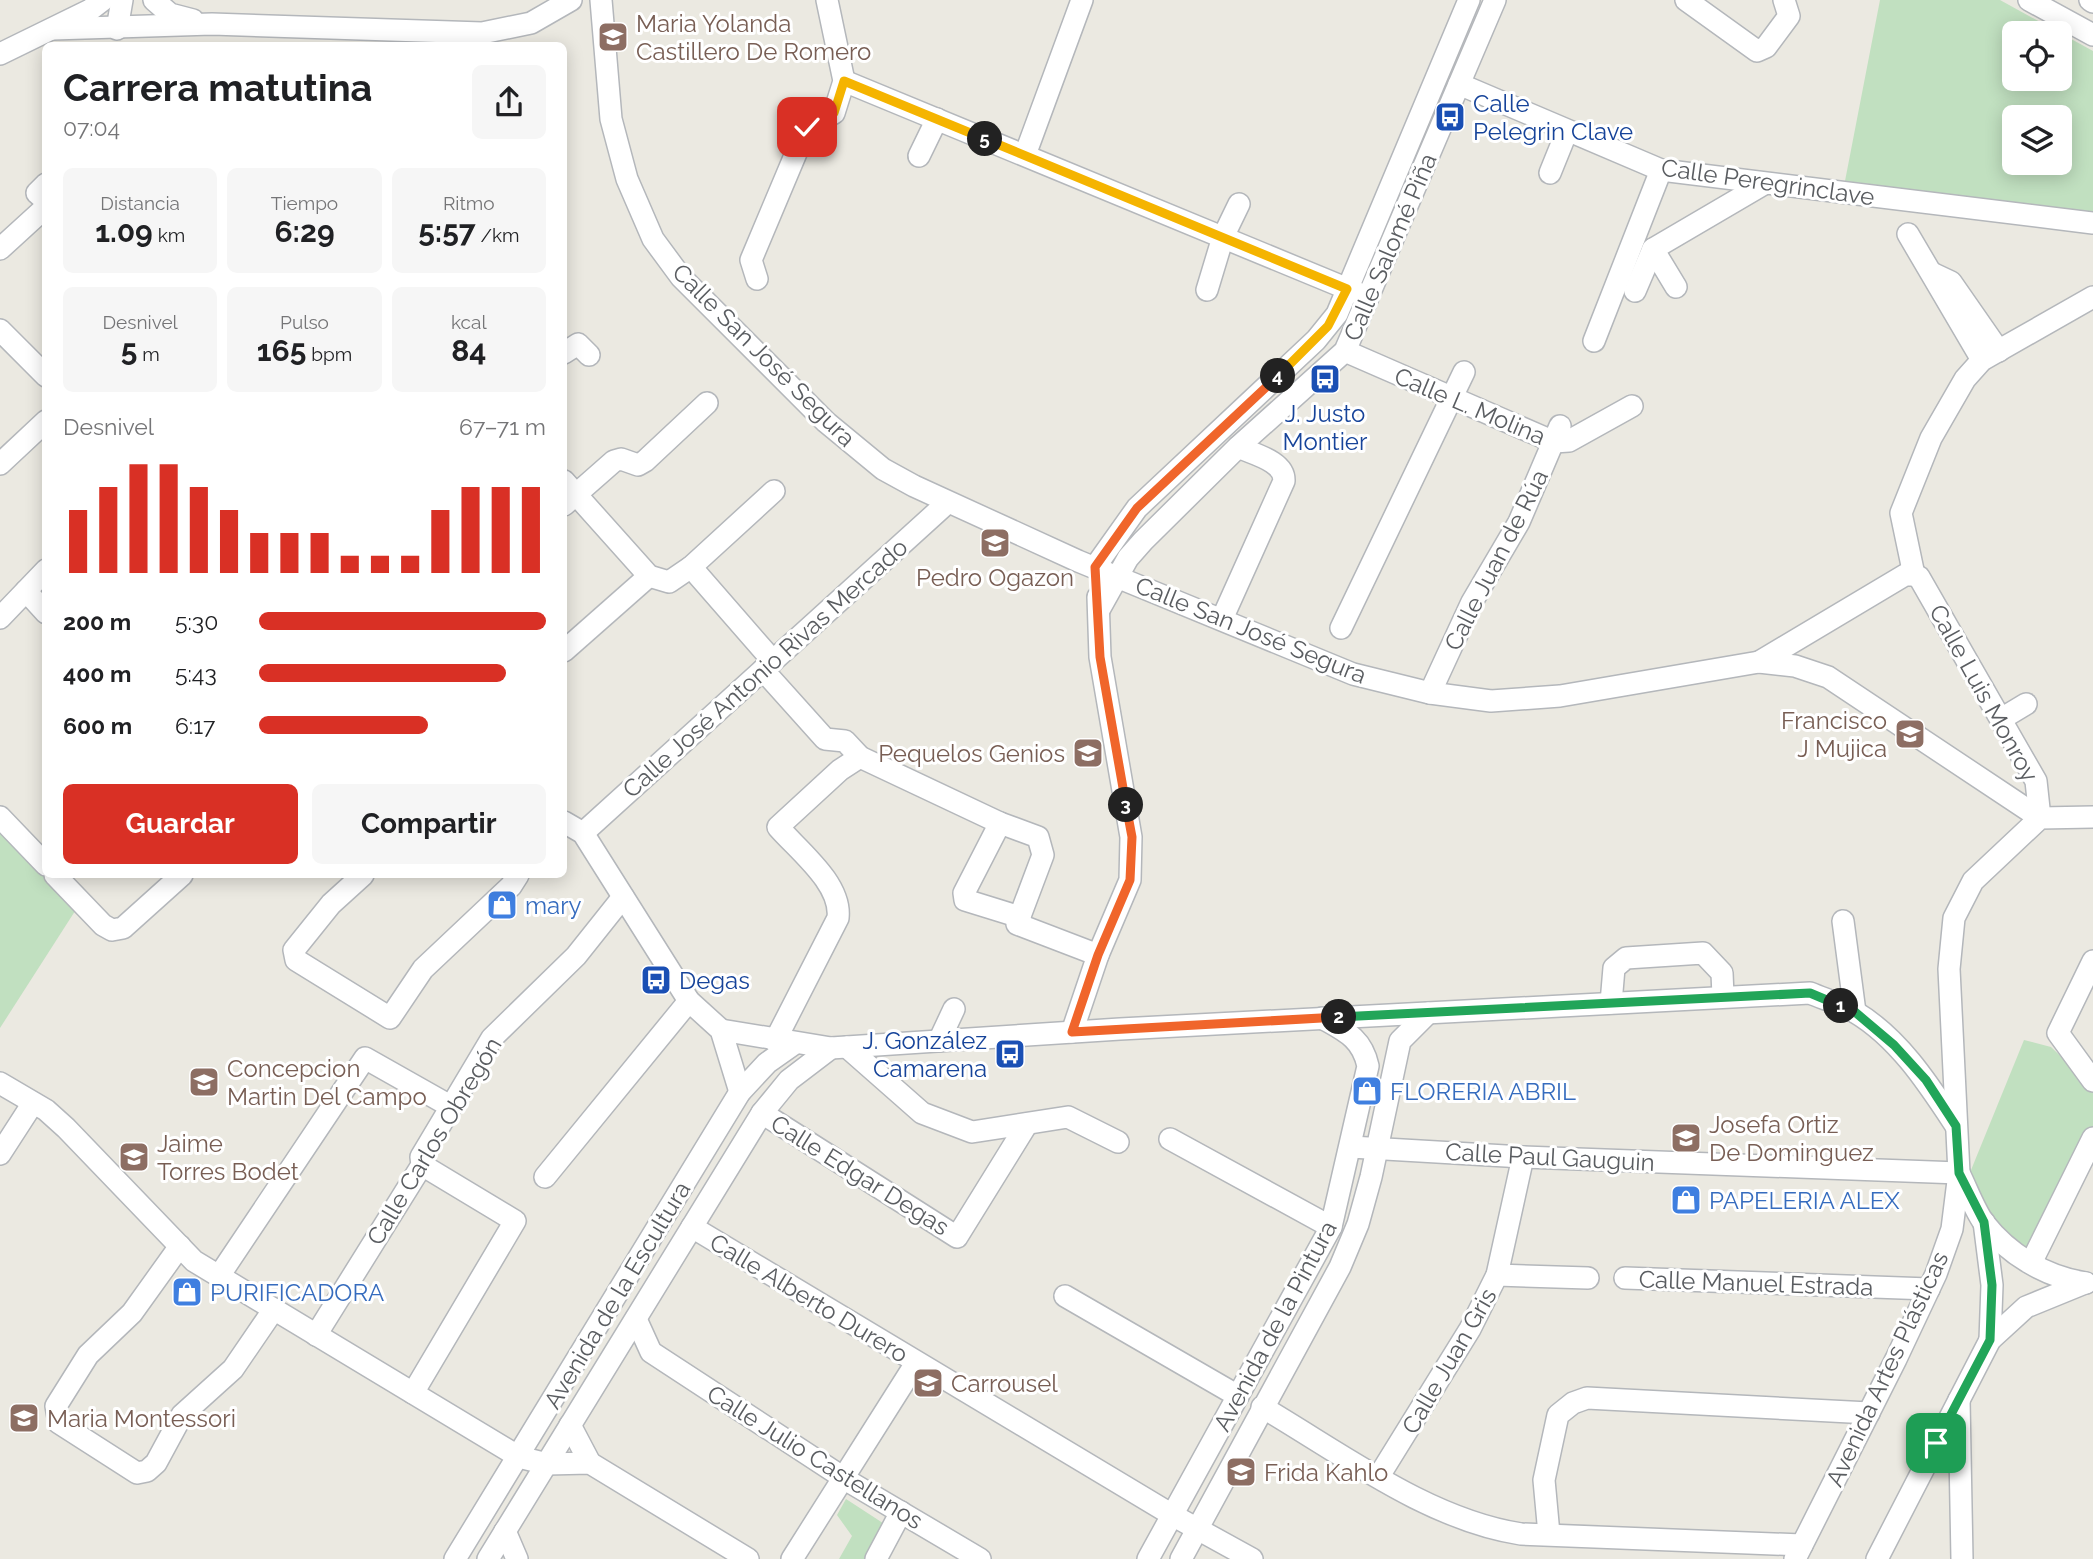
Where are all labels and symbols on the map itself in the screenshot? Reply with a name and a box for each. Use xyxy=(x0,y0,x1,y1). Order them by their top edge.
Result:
place label: Maria Yolanda Castillero De Romero xyxy=(636,9,871,66)
school or university icon: Maria Yolanda Castillero De Romero xyxy=(596,20,630,54)
place label: Calle Pelegrin Clave xyxy=(1473,89,1633,146)
pin xyxy=(777,97,837,157)
bus stop icon: Calle Pelegrin Clave xyxy=(1433,100,1467,134)
pin: 5 xyxy=(968,122,1002,156)
street label: Calle Salomé Piña xyxy=(1337,149,1443,345)
street label: Calle Peregrinclave xyxy=(1660,153,1876,211)
street label: Calle San José Segura xyxy=(667,258,861,452)
pin: 4 xyxy=(1260,358,1296,394)
street label: Calle L. Molina xyxy=(1390,361,1550,451)
bus stop icon: J. Justo Montier xyxy=(1308,362,1342,396)
place label: J. Justo Montier xyxy=(1283,399,1368,456)
street label: Calle Juan de Rúa xyxy=(1438,465,1554,655)
school or university icon: Pedro Ogazon xyxy=(978,526,1012,560)
street label: Calle José Antonio Rivas Mercado xyxy=(617,532,913,804)
place label: Pedro Ogazon xyxy=(916,563,1074,592)
street label: Calle San José Segura xyxy=(1131,570,1371,690)
street label: Calle Luis Monroy xyxy=(1923,599,2045,787)
place label: Francisco J Mujica xyxy=(1781,706,1887,763)
school or university icon: Francisco J Mujica xyxy=(1893,717,1927,751)
school or university icon: Pequelos Genios xyxy=(1071,736,1105,770)
place label: Pequelos Genios xyxy=(878,739,1065,768)
pin: 3 xyxy=(1108,788,1144,822)
shop icon: mary xyxy=(485,888,519,922)
place label: mary xyxy=(525,891,582,920)
bus stop icon: Degas xyxy=(639,963,673,997)
place label: Degas xyxy=(679,966,750,995)
pin: 1 xyxy=(1824,988,1858,1024)
pin: 2 xyxy=(1322,1000,1356,1034)
place label: J. González Camarena xyxy=(862,1026,987,1083)
street label: Calle Carlos Obregón xyxy=(360,1032,508,1250)
bus stop icon: J. González Camarena xyxy=(993,1037,1027,1071)
place label: Concepcion Martin Del Campo xyxy=(227,1054,427,1111)
school or university icon: Concepcion Martin Del Campo xyxy=(187,1065,221,1099)
shop icon: FLORERIA ABRIL xyxy=(1350,1074,1384,1108)
place label: FLORERIA ABRIL xyxy=(1390,1077,1576,1106)
street label: Calle Edgar Degas xyxy=(766,1108,954,1242)
place label: Josefa Ortiz De Dominguez xyxy=(1709,1110,1874,1167)
school or university icon: Josefa Ortiz De Dominguez xyxy=(1669,1121,1703,1155)
place label: Jaime Torres Bodet xyxy=(157,1129,299,1186)
street label: Calle Paul Gauguin xyxy=(1445,1137,1655,1177)
school or university icon: Jaime Torres Bodet xyxy=(117,1140,151,1174)
street label: Avenida de la Escultura xyxy=(538,1176,696,1414)
shop icon: PAPELERIA ALEX xyxy=(1669,1183,1703,1217)
place label: PAPELERIA ALEX xyxy=(1709,1186,1900,1215)
street label: Avenida de la Pintura xyxy=(1207,1216,1343,1436)
street label: Calle Alberto Durero xyxy=(705,1227,913,1369)
street label: Avenida Artes Plásticas xyxy=(1820,1247,1954,1491)
street label: Calle Manuel Estrada xyxy=(1638,1264,1874,1302)
shop icon: PURIFICADORA xyxy=(170,1275,204,1309)
place label: PURIFICADORA xyxy=(210,1278,384,1307)
street label: Calle Juan Gris xyxy=(1396,1283,1502,1439)
school or university icon: Carrousel xyxy=(911,1366,945,1400)
place label: Carrousel xyxy=(951,1369,1058,1398)
street label: Calle Julio Castellanos xyxy=(702,1379,928,1535)
school or university icon: Maria Montessori xyxy=(7,1401,41,1435)
place label: Maria Montessori xyxy=(47,1404,236,1433)
pin xyxy=(1906,1413,1966,1473)
school or university icon: Frida Kahlo xyxy=(1224,1455,1258,1489)
place label: Frida Kahlo xyxy=(1264,1458,1388,1487)

